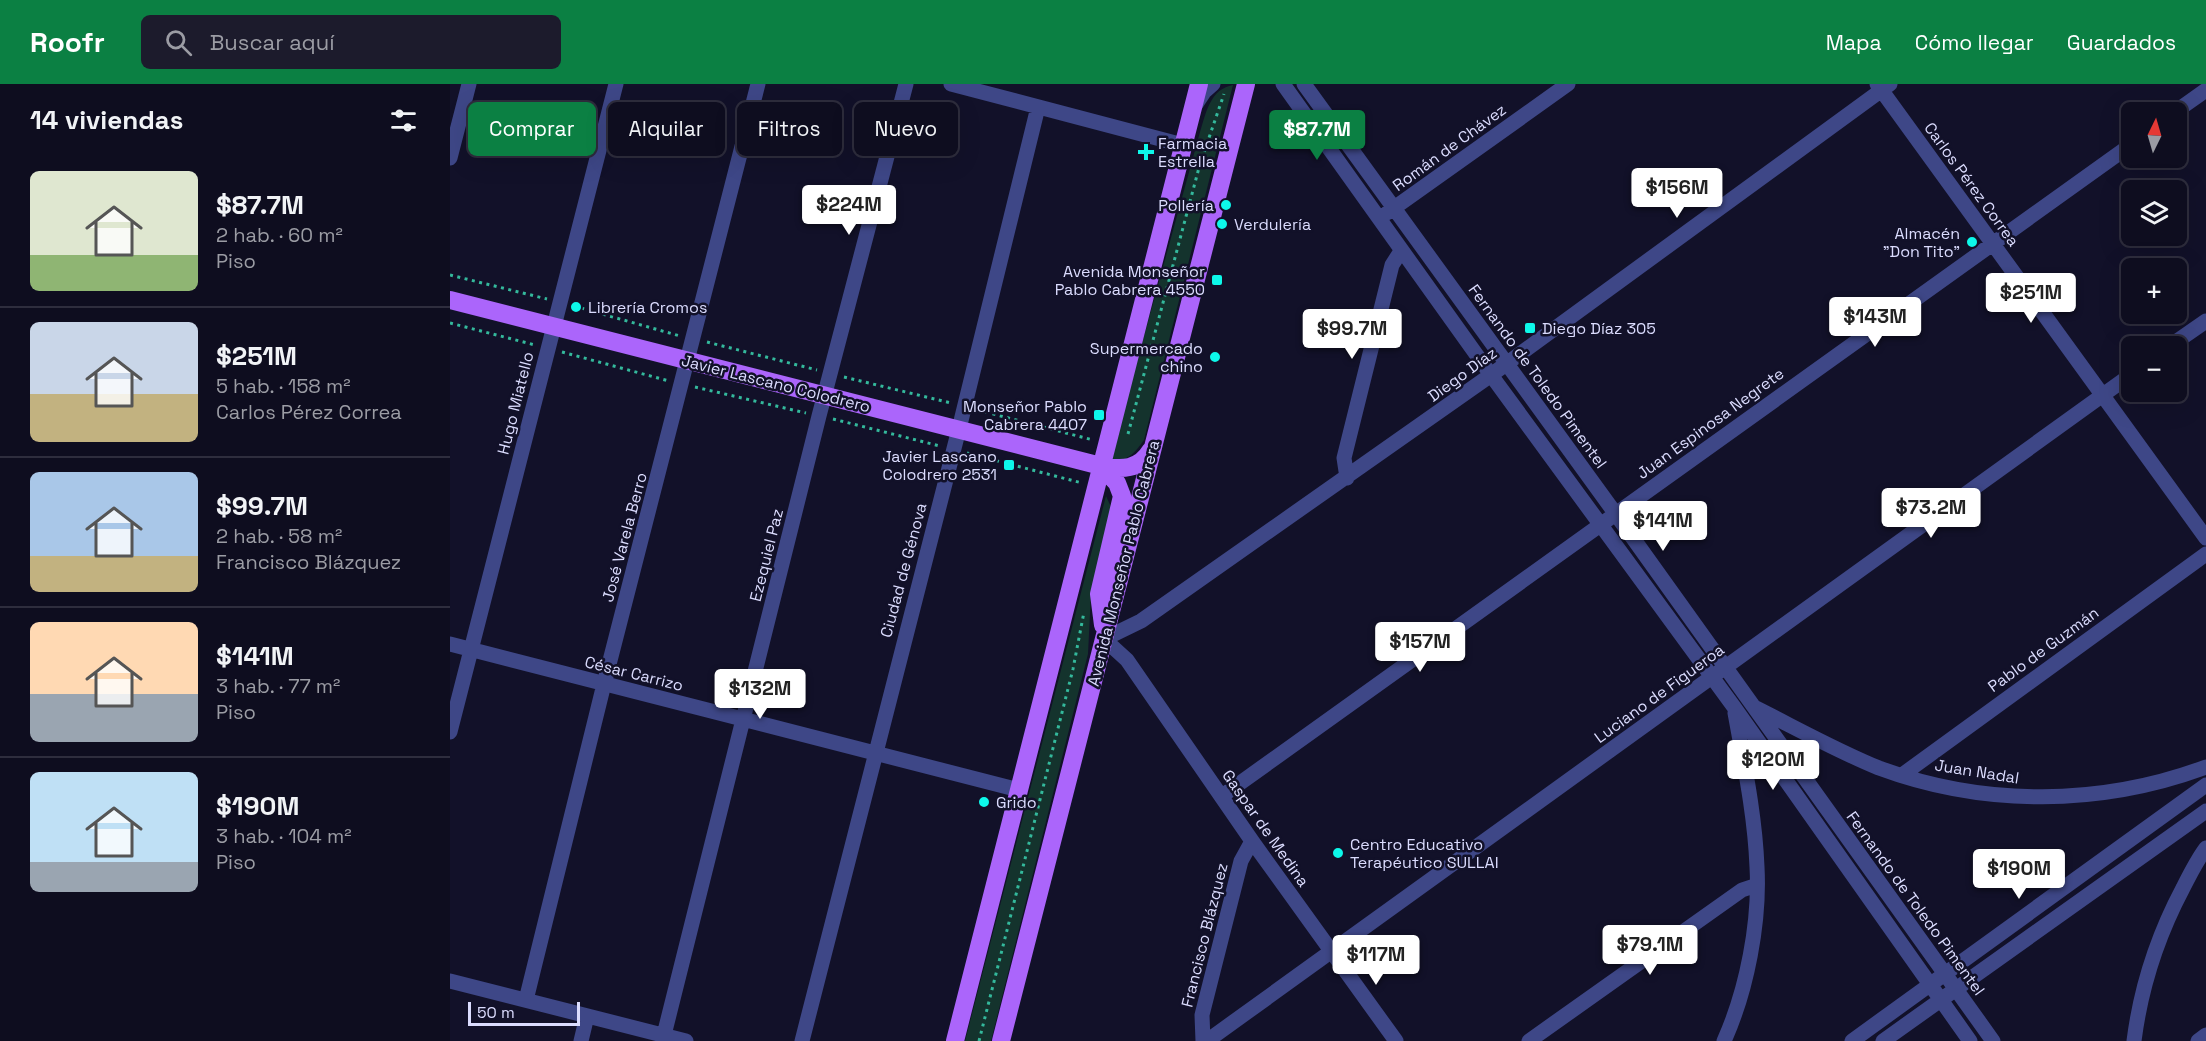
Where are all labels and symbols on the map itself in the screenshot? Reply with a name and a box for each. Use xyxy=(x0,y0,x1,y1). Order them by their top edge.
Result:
street label: Román de Chávez xyxy=(1388,99,1510,196)
north arrow xyxy=(2121,102,2187,168)
pin: $87.7M xyxy=(1268,110,1366,161)
street label: Carlos Pérez Correa xyxy=(1919,118,2024,251)
place label: Farmacia Estrella xyxy=(1158,133,1227,172)
marker: Farmacia Estrella xyxy=(1139,145,1153,159)
pin: $156M xyxy=(1635,168,1719,219)
pin: $224M xyxy=(807,185,891,236)
place label: Pollería xyxy=(1158,195,1214,216)
marker: Pollería xyxy=(1219,198,1233,212)
place label: Verdulería xyxy=(1234,214,1311,235)
marker: Verdulería xyxy=(1215,217,1229,231)
place label: Almacén "Don Tito" xyxy=(1883,223,1960,262)
marker: Almacén "Don Tito" xyxy=(1965,235,1979,249)
place label: Avenida Monseñor Pablo Cabrera 4550 xyxy=(1055,261,1205,300)
marker: Avenida Monseñor Pablo Cabrera 4550 xyxy=(1210,273,1224,287)
pin: $251M xyxy=(1989,273,2073,324)
street label: Fernando de Toledo Pimentel xyxy=(1464,280,1612,473)
place label: Librería Cromos xyxy=(588,297,707,318)
pin: $143M xyxy=(1833,297,1917,348)
marker: Librería Cromos xyxy=(569,300,583,314)
pin: $99.7M xyxy=(1303,309,1401,360)
place label: Diego Díaz 305 xyxy=(1542,318,1656,339)
marker: Diego Díaz 305 xyxy=(1523,321,1537,335)
place label: Supermercado chino xyxy=(1090,338,1203,377)
street label: Diego Díaz xyxy=(1424,342,1501,407)
street label: Hugo Miatello xyxy=(493,349,538,457)
street label: Javier Lascano Colodrero xyxy=(679,350,873,417)
marker: Supermercado chino xyxy=(1208,350,1222,364)
street label: Juan Espinosa Negrete xyxy=(1633,363,1788,484)
place label: Monseñor Pablo Cabrera 4407 xyxy=(963,396,1087,435)
marker: Monseñor Pablo Cabrera 4407 xyxy=(1092,408,1106,422)
street label: Avenida Monseñor Pablo Cabrera xyxy=(1083,438,1164,688)
place label: Javier Lascano Colodrero 2531 xyxy=(882,446,997,485)
marker: Javier Lascano Colodrero 2531 xyxy=(1002,458,1016,472)
street label: José Varela Berro xyxy=(597,470,652,604)
pin: $73.2M xyxy=(1882,488,1980,539)
street label: Ciudad de Génova xyxy=(875,500,932,640)
pin: $141M xyxy=(1621,501,1705,552)
street label: Ezequiel Paz xyxy=(745,506,788,604)
street label: Pablo de Guzmán xyxy=(1984,602,2103,697)
pin: $157M xyxy=(1378,622,1462,673)
street label: Luciano de Figueroa xyxy=(1590,639,1728,748)
street label: César Carrizo xyxy=(582,651,685,696)
pin: $132M xyxy=(718,669,802,720)
pin: $120M xyxy=(1731,740,1815,791)
street label: Juan Nadal xyxy=(1933,754,2021,789)
street label: Gaspar de Medina xyxy=(1217,766,1314,891)
place label: Grido xyxy=(996,792,1037,813)
marker: Grido xyxy=(977,795,991,809)
street label: Fernando de Toledo Pimentel xyxy=(1842,807,1990,1000)
place label: Centro Educativo Terapéutico SULLAI xyxy=(1350,834,1499,873)
marker: Centro Educativo Terapéutico SULLAI xyxy=(1331,846,1345,860)
pin: $190M xyxy=(1977,849,2061,900)
street label: Francisco Blázquez xyxy=(1176,861,1233,1010)
pin: $79.1M xyxy=(1601,925,1699,976)
pin: $117M xyxy=(1334,935,1418,986)
scale bar xyxy=(468,999,580,1026)

